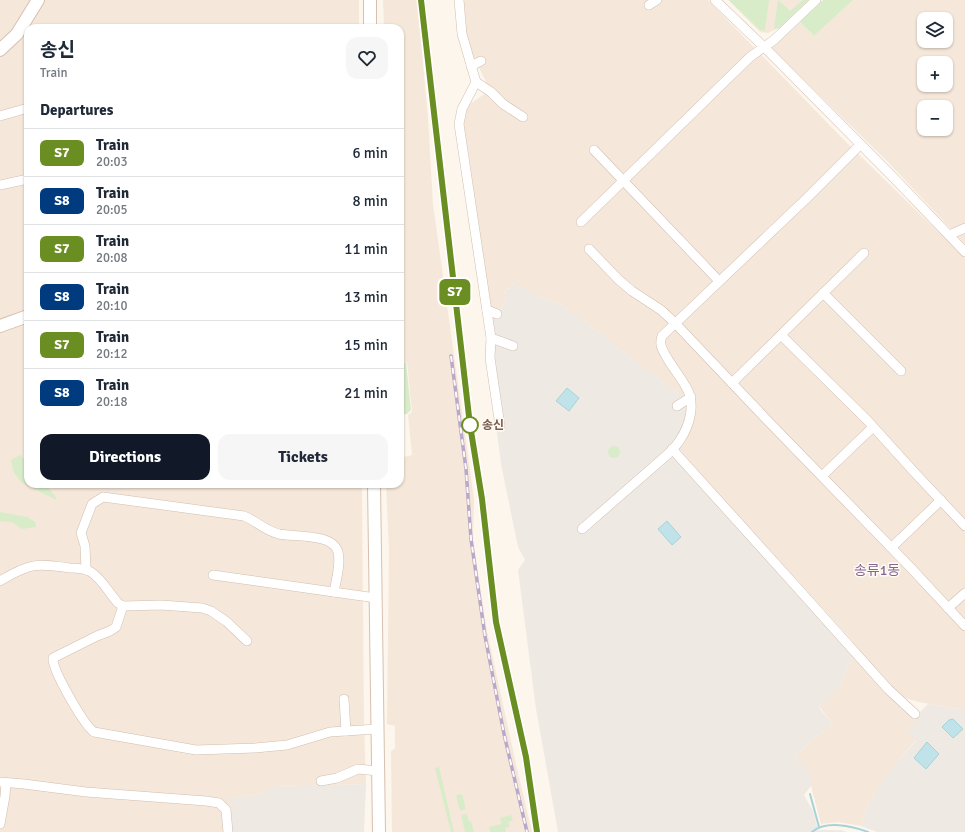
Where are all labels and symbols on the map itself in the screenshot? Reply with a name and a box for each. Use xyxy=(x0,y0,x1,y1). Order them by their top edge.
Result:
line badge: S7 xyxy=(437,279,473,305)
marker: 송신 xyxy=(461,416,479,434)
place label: 송신 xyxy=(482,418,504,433)
district label: 송류1동 xyxy=(854,562,900,579)

